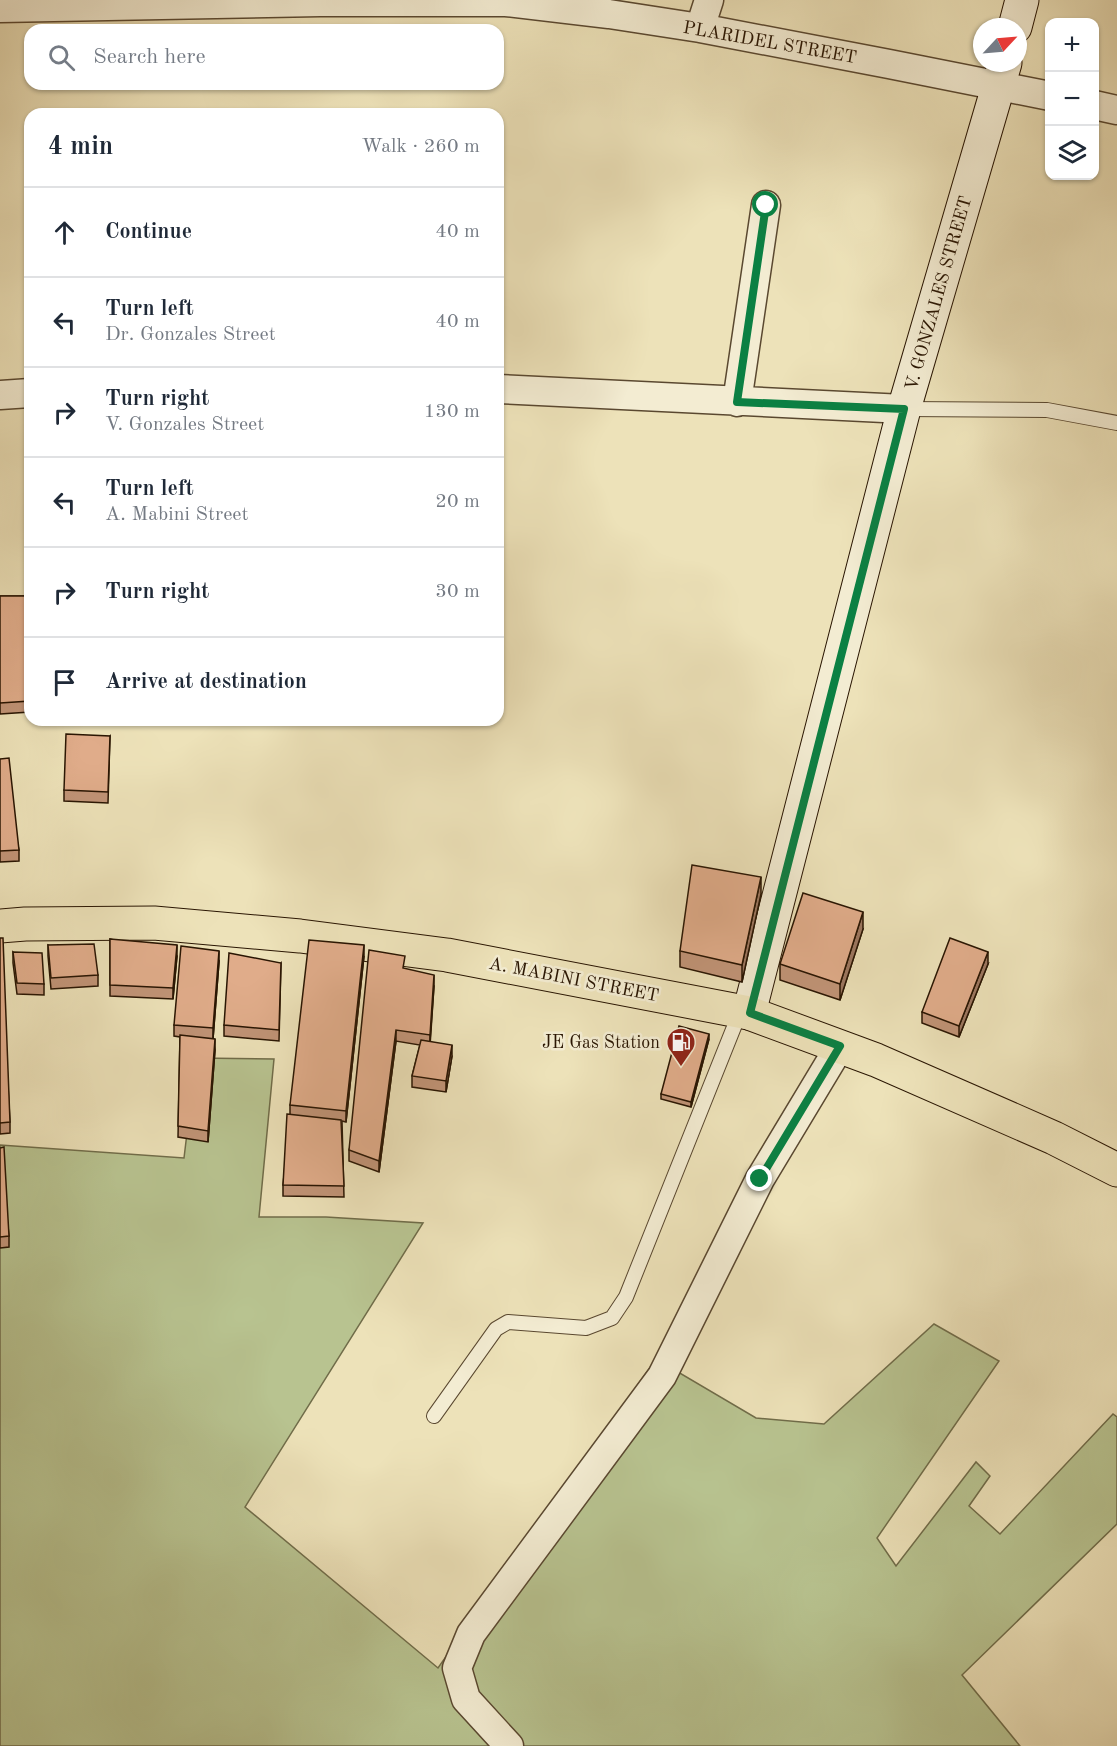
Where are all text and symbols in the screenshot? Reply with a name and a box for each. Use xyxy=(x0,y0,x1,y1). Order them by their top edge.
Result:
north arrow xyxy=(973,18,1027,72)
map controls xyxy=(1045,18,1099,180)
button: + xyxy=(1045,18,1099,72)
street label: PLARIDEL STREET xyxy=(682,19,858,67)
search box xyxy=(24,24,504,90)
icon: search xyxy=(45,41,78,74)
text: Search here xyxy=(93,46,206,68)
button: − xyxy=(1045,72,1099,126)
button: layers xyxy=(1045,126,1099,180)
text: 4 min xyxy=(48,134,113,160)
text: Walk · 260 m xyxy=(361,137,480,157)
route start xyxy=(752,191,778,217)
street label: V. GONZALES STREET xyxy=(903,194,975,393)
icon: ahead xyxy=(48,216,81,249)
text: Continue xyxy=(105,221,192,243)
text: 40 m xyxy=(435,222,480,242)
text: Turn left xyxy=(105,298,194,320)
icon: left xyxy=(48,306,81,339)
text: 40 m xyxy=(435,312,480,332)
text: Dr. Gonzales Street xyxy=(105,325,276,345)
text: Turn right xyxy=(105,388,209,410)
icon: right xyxy=(48,396,81,429)
text: 130 m xyxy=(424,402,480,422)
text: V. Gonzales Street xyxy=(105,415,264,435)
text: Turn left xyxy=(105,478,194,500)
icon: left xyxy=(48,486,81,519)
text: 20 m xyxy=(435,492,480,512)
text: A. Mabini Street xyxy=(105,505,249,525)
icon: right xyxy=(48,576,81,609)
text: Turn right xyxy=(105,581,209,603)
text: 30 m xyxy=(435,582,480,602)
icon: arrive xyxy=(48,666,81,699)
text: Arrive at destination xyxy=(105,671,307,693)
street label: A. MABINI STREET xyxy=(487,955,660,1005)
fuel station icon: JE Gas Station xyxy=(665,1026,697,1068)
place label: JE Gas Station xyxy=(542,1034,660,1052)
route end xyxy=(746,1165,772,1191)

